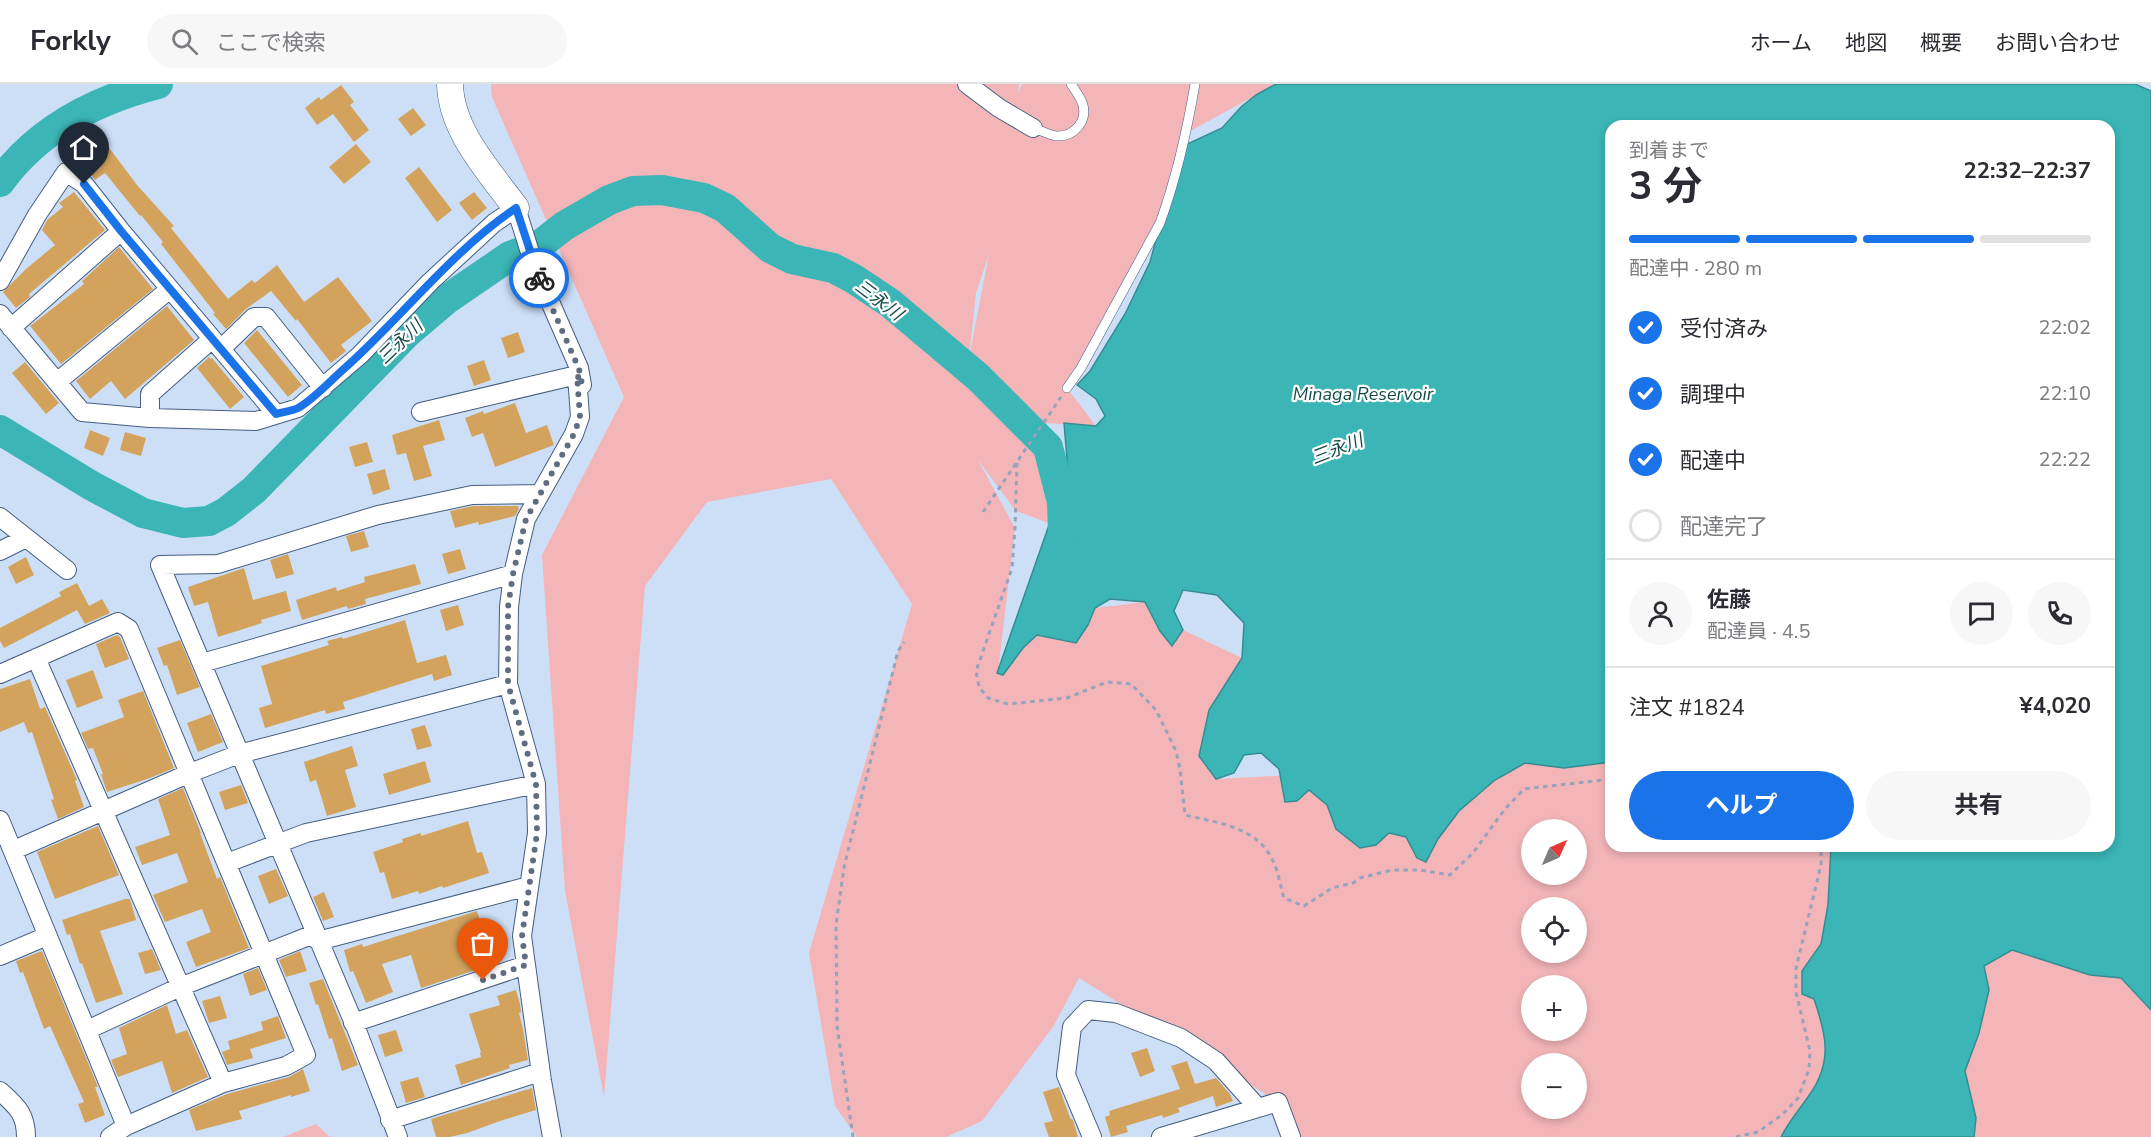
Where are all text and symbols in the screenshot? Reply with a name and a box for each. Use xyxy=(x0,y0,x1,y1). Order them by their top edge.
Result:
search box xyxy=(147,14,567,68)
text: Forkly xyxy=(30,22,111,60)
icon: search xyxy=(168,25,201,58)
text: ここで検索 xyxy=(216,28,326,58)
text: ホーム xyxy=(1750,29,1812,57)
text: 地図 xyxy=(1845,29,1887,57)
text: 概要 xyxy=(1920,29,1962,57)
text: お問い合わせ xyxy=(1995,29,2121,57)
pin xyxy=(58,122,109,184)
icon: home xyxy=(67,131,100,164)
text: 到着まで xyxy=(1629,137,1709,164)
text: 22:32–22:37 xyxy=(1963,156,2091,186)
text: 3 分 xyxy=(1629,160,1702,213)
courier xyxy=(509,248,569,308)
text: 配達中 · 280 m xyxy=(1629,255,1762,282)
icon: bike xyxy=(523,262,556,295)
water label: 三永川 xyxy=(850,274,909,327)
icon: check xyxy=(1629,311,1662,344)
water label: 三永川 xyxy=(372,313,429,369)
text: 受付済み xyxy=(1680,314,1768,344)
text: 22:02 xyxy=(2038,314,2091,341)
icon: check xyxy=(1629,377,1662,410)
text: 調理中 xyxy=(1680,380,1746,410)
text: 22:10 xyxy=(2038,380,2091,407)
water label: Minaga Reservoir xyxy=(1293,382,1434,406)
water label: 三永川 xyxy=(1307,427,1368,470)
icon: check xyxy=(1629,443,1662,476)
text: 配達中 xyxy=(1680,446,1746,476)
text: 22:22 xyxy=(2038,446,2091,473)
text: 配達完了 xyxy=(1680,512,1768,542)
button: person xyxy=(1629,582,1692,645)
button: chat xyxy=(1950,582,2013,645)
button: phone xyxy=(2028,582,2091,645)
text: 佐藤 xyxy=(1707,585,1751,615)
text: 配達員 · 4.5 xyxy=(1707,618,1810,645)
text: ¥4,020 xyxy=(2020,691,2091,721)
text: 注文 #1824 xyxy=(1629,693,1745,723)
button: ヘルプ xyxy=(1629,771,1854,840)
button: 共有 xyxy=(1866,771,2091,840)
north arrow xyxy=(1521,819,1587,885)
map controls xyxy=(1521,819,1587,1119)
button: locate xyxy=(1521,897,1587,963)
pin xyxy=(457,918,508,980)
icon: bag xyxy=(466,927,499,960)
button: + xyxy=(1521,975,1587,1041)
button: − xyxy=(1521,1053,1587,1119)

